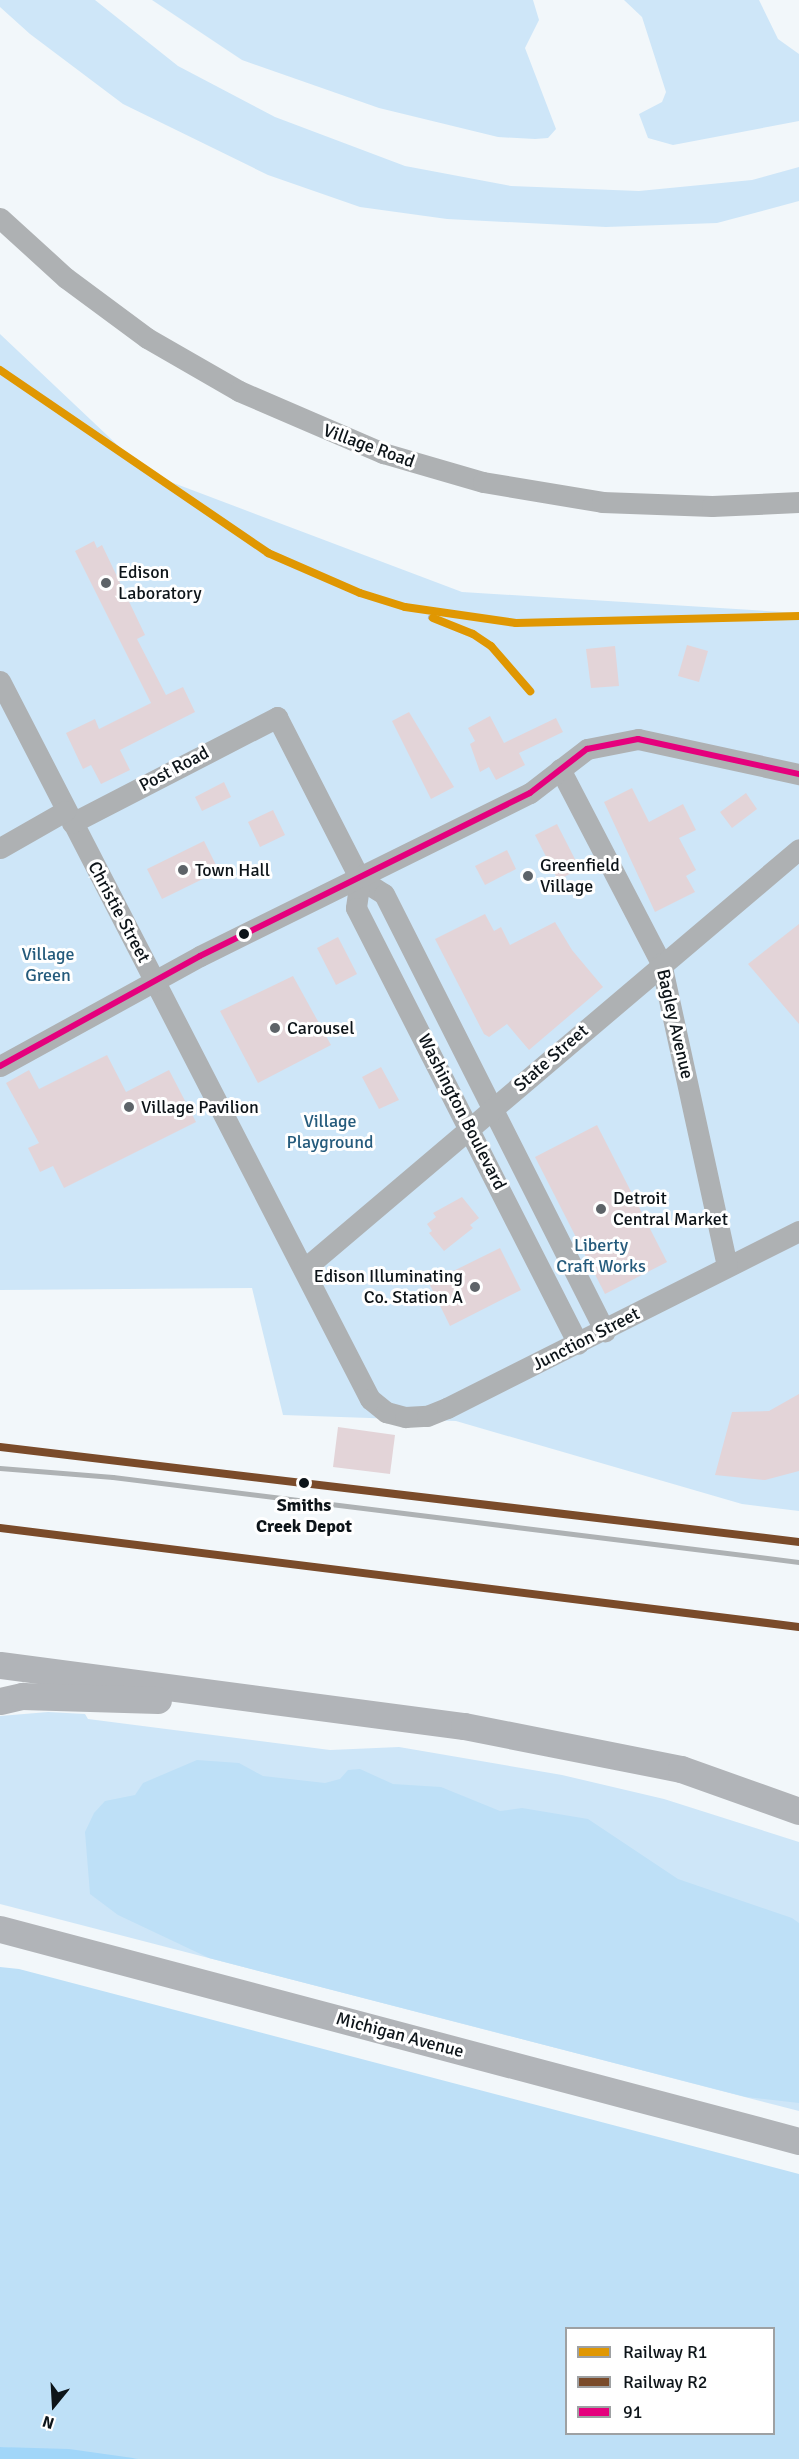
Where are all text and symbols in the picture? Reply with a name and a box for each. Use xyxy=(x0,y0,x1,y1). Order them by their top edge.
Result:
street label: Village Road xyxy=(320,419,418,473)
place label: Edison Laboratory xyxy=(118,562,202,604)
marker: Edison Laboratory xyxy=(99,576,113,590)
street label: Post Road xyxy=(135,742,213,796)
place label: Greenfield Village xyxy=(540,855,620,898)
street label: Christie Street xyxy=(83,858,155,966)
place label: Town Hall xyxy=(195,859,270,881)
marker: Town Hall xyxy=(176,863,190,877)
marker: Greenfield Village xyxy=(521,869,535,883)
unlabelled marker xyxy=(238,928,250,940)
park label: Village Green xyxy=(21,944,75,986)
street label: Bagley Avenue xyxy=(652,967,698,1081)
place label: Carousel xyxy=(287,1017,355,1039)
street label: State Street xyxy=(509,1020,593,1096)
marker: Carousel xyxy=(268,1021,282,1035)
street label: Washington Boulevard xyxy=(413,1030,511,1194)
place label: Village Pavilion xyxy=(141,1096,259,1118)
marker: Village Pavilion xyxy=(122,1100,136,1114)
park label: Village Playground xyxy=(286,1111,374,1154)
place label: Detroit Central Market xyxy=(613,1188,728,1230)
marker: Detroit Central Market xyxy=(594,1202,608,1216)
park label: Liberty Craft Works xyxy=(556,1235,646,1278)
place label: Edison Illuminating Co. Station A xyxy=(314,1266,463,1308)
marker: Edison Illuminating Co. Station A xyxy=(468,1280,482,1294)
street label: Junction Street xyxy=(529,1303,643,1375)
marker: Smiths Creek Depot xyxy=(295,1474,313,1492)
place label: Smiths Creek Depot xyxy=(256,1495,352,1538)
street label: Michigan Avenue xyxy=(334,2008,466,2062)
legend xyxy=(565,2327,775,2435)
text: Railway R1 xyxy=(623,2341,708,2363)
text: Railway R2 xyxy=(623,2371,708,2393)
north arrow xyxy=(24,2375,84,2435)
text: 91 xyxy=(623,2401,642,2423)
text: N xyxy=(40,2411,57,2433)

